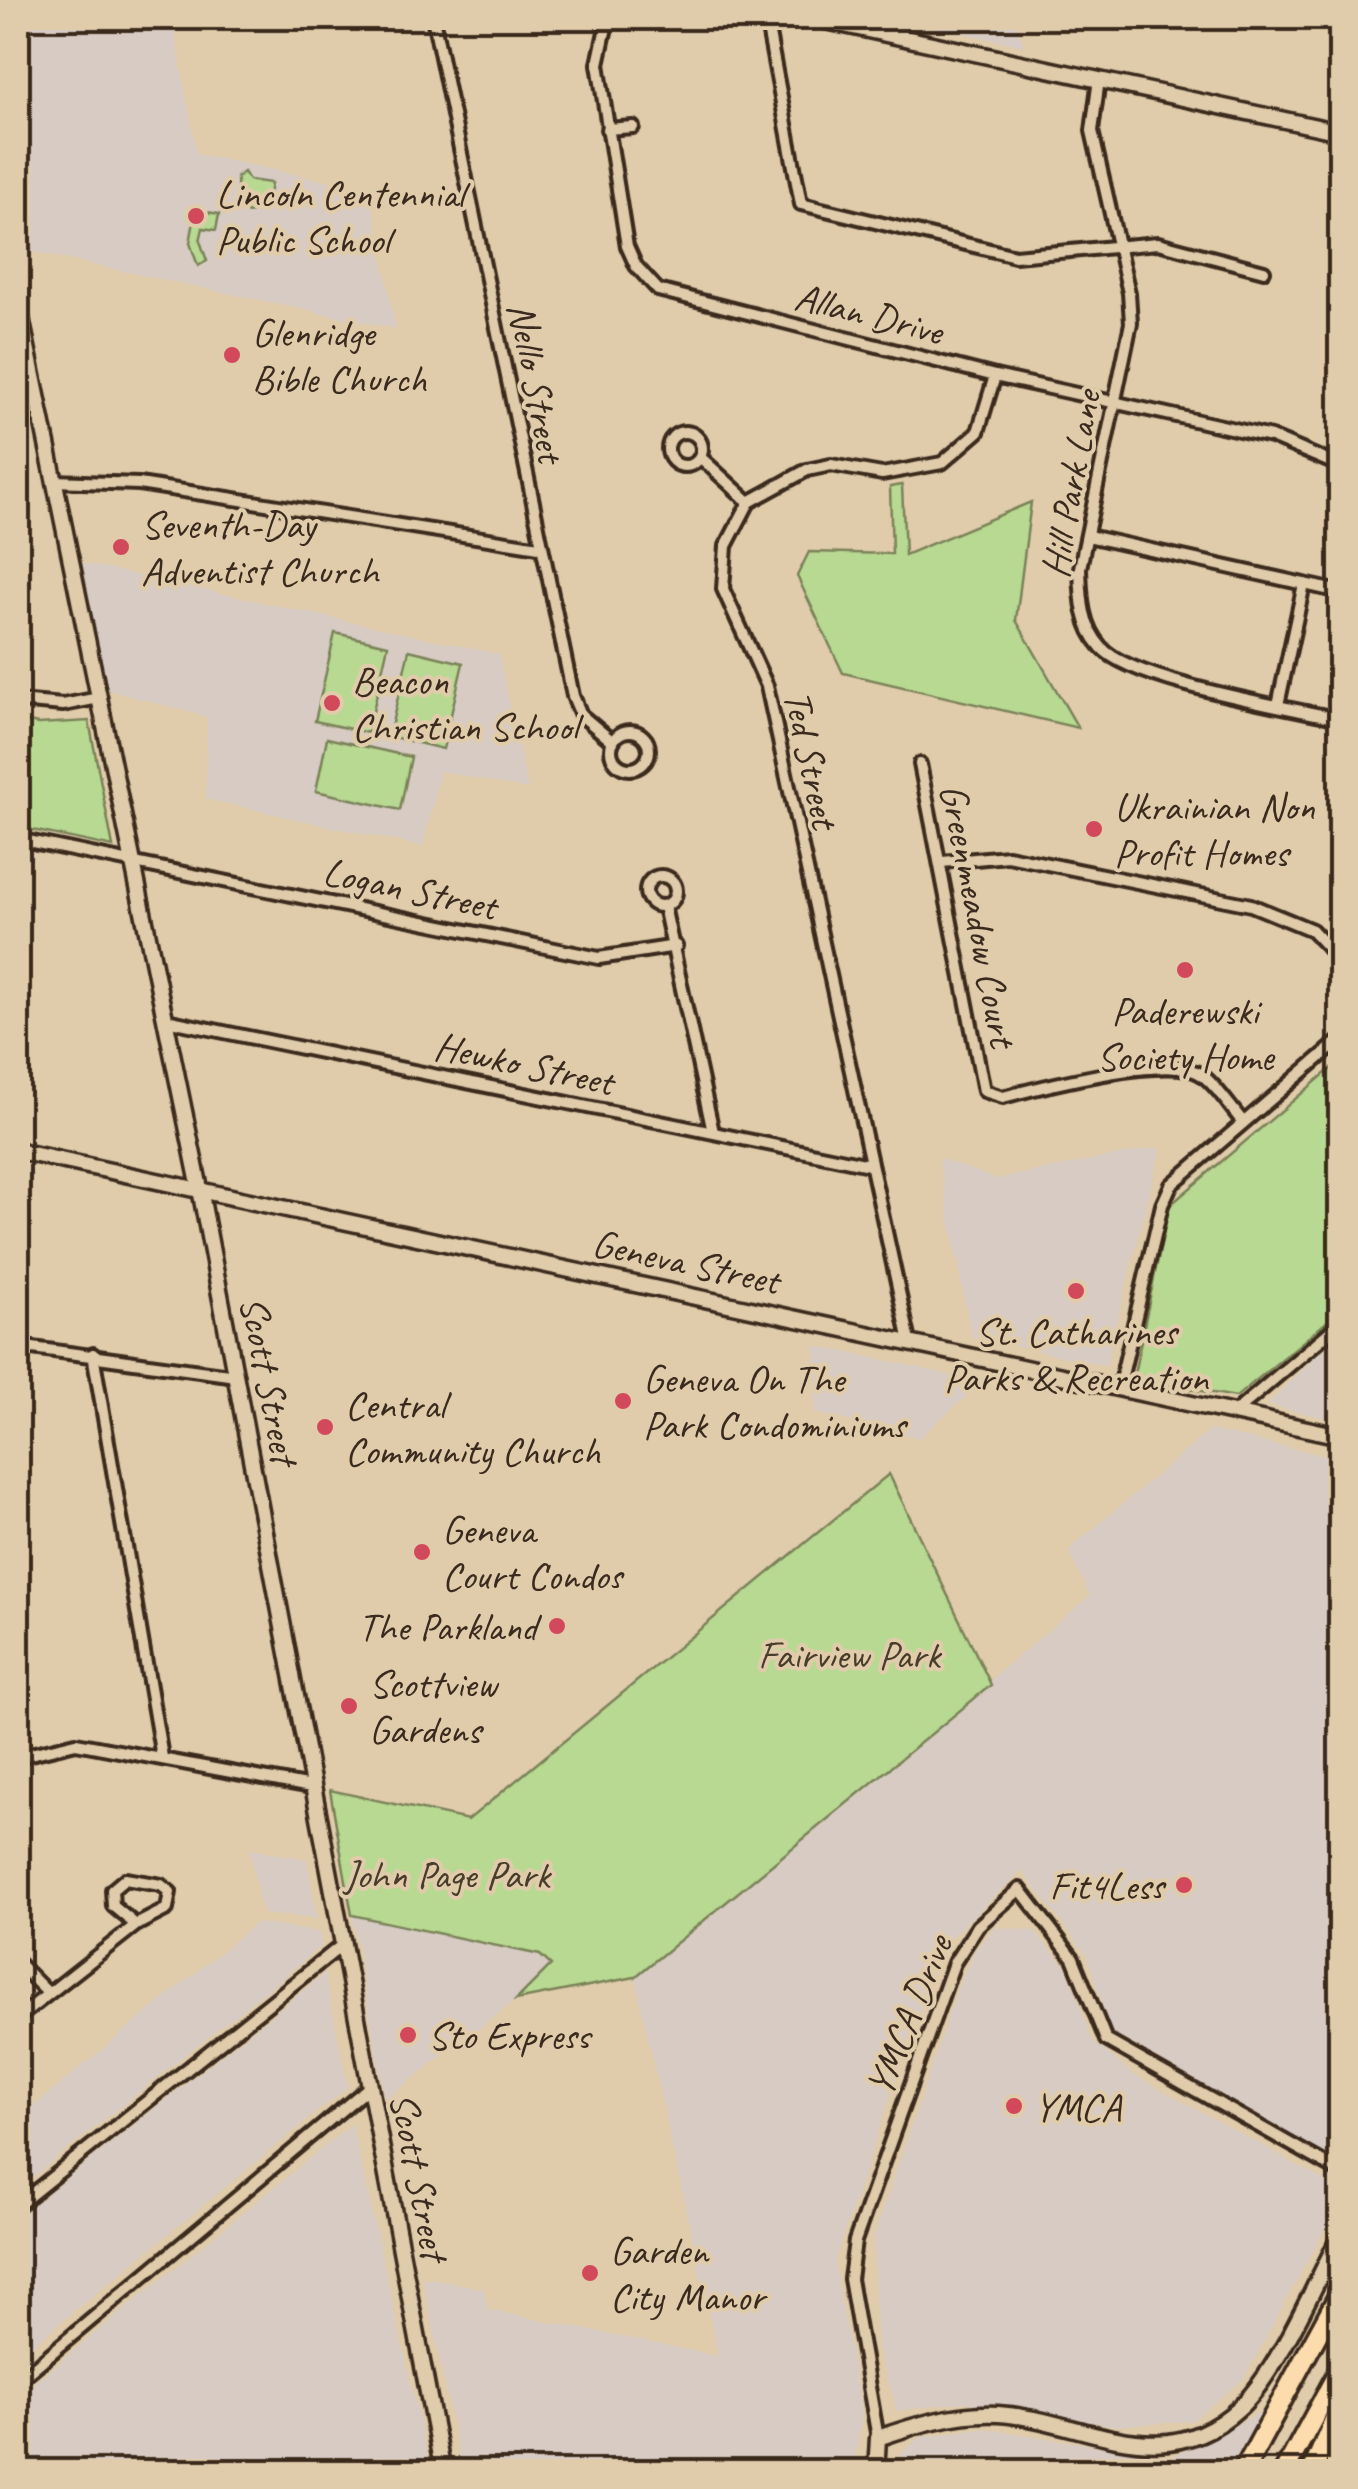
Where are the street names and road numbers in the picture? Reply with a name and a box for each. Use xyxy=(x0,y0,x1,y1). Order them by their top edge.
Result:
street label: Allan Drive xyxy=(790,272,951,357)
street label: Nello Street xyxy=(496,298,577,470)
street label: Hill Park Lane xyxy=(1030,384,1113,582)
street label: Ted Street xyxy=(772,686,851,836)
street label: Greenmeadow Court xyxy=(928,780,1029,1054)
street label: Logan Street xyxy=(319,846,504,932)
street label: Hewko Street xyxy=(430,1021,621,1108)
street label: Geneva Street xyxy=(588,1218,787,1307)
street label: Scott Street xyxy=(228,1292,311,1474)
street label: YMCA Drive xyxy=(854,1925,965,2103)
street label: Scott Street xyxy=(378,2088,461,2270)

